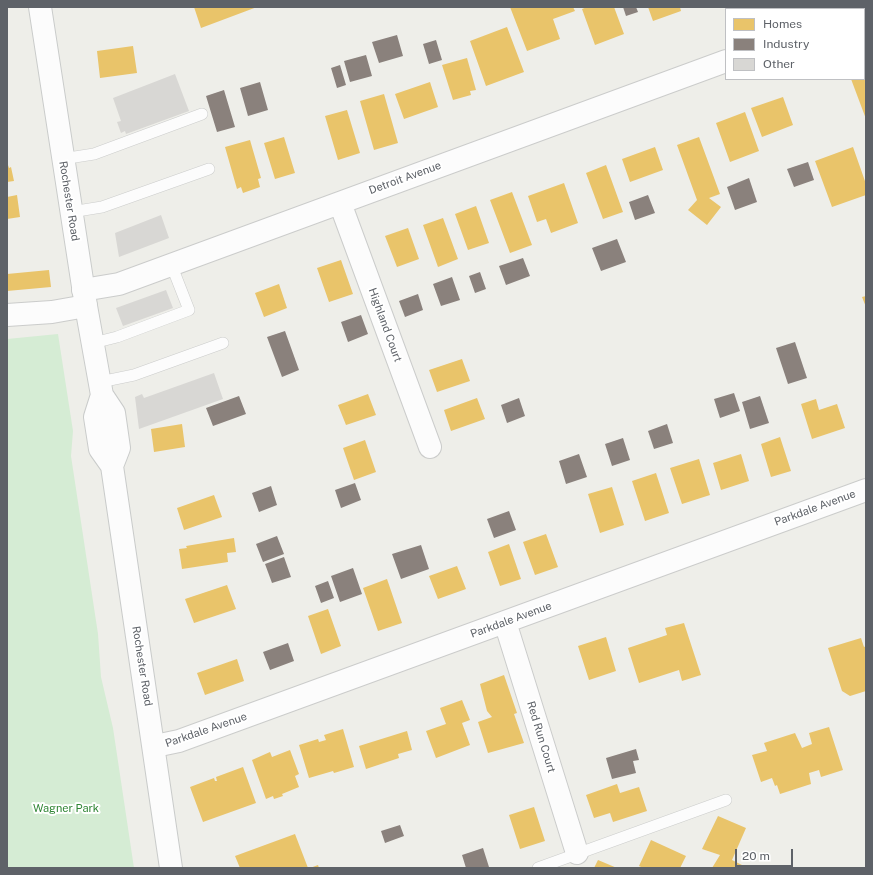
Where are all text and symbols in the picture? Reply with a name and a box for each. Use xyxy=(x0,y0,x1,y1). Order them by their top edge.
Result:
legend xyxy=(725,8,865,80)
text: Homes xyxy=(763,17,802,31)
text: Industry xyxy=(763,37,809,51)
text: Other xyxy=(763,57,795,71)
street label: Detroit Avenue xyxy=(367,159,443,197)
street label: Rochester Road xyxy=(56,160,82,242)
street label: Highland Court xyxy=(365,286,405,364)
street label: Parkdale Avenue xyxy=(773,487,857,529)
street label: Parkdale Avenue xyxy=(469,599,553,641)
street label: Rochester Road xyxy=(129,625,155,707)
street label: Red Run Court xyxy=(524,700,558,774)
street label: Parkdale Avenue xyxy=(163,710,249,750)
park label: Wagner Park xyxy=(33,802,99,816)
scale bar xyxy=(737,841,795,867)
text: 20 m xyxy=(742,849,770,863)

